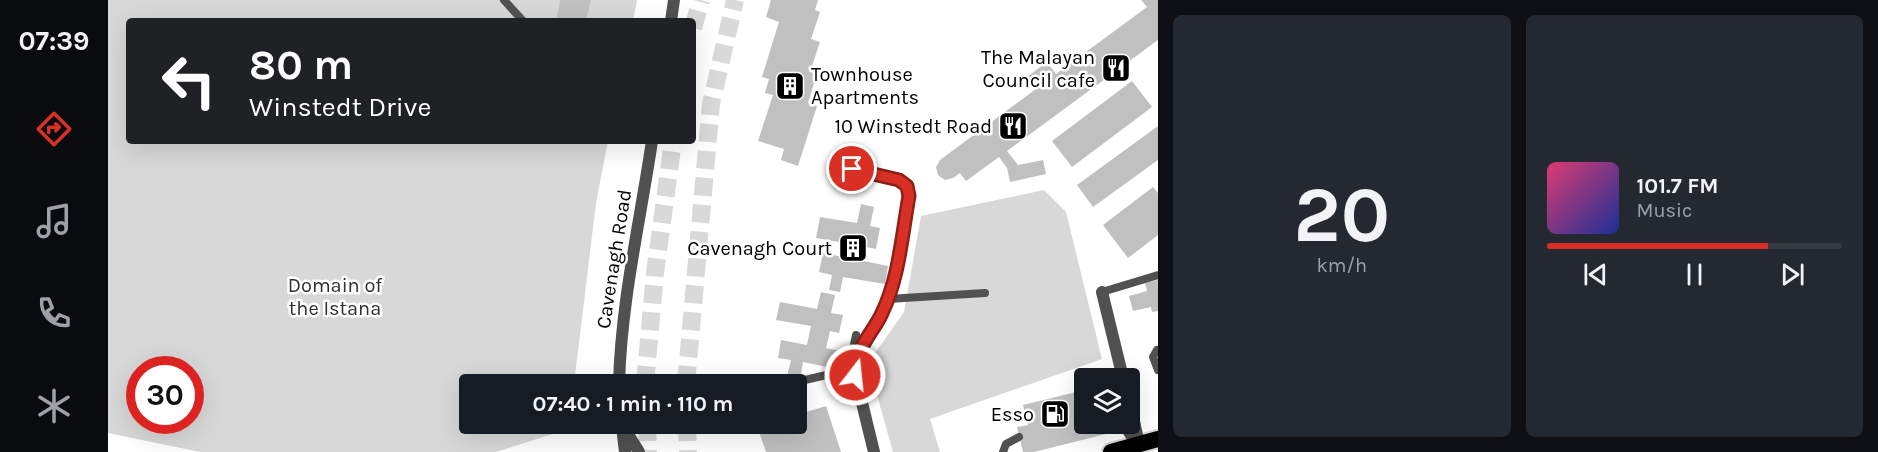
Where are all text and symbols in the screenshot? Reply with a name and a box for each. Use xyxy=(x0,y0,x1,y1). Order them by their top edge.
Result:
text: 07:39 xyxy=(18,25,90,57)
text: 80 m xyxy=(249,40,353,90)
icon: left xyxy=(150,42,228,120)
place label: The Malayan Council cafe xyxy=(981,46,1095,92)
restaurant icon: The Malayan Council cafe xyxy=(1100,52,1132,84)
place label: Townhouse Apartments xyxy=(811,63,919,109)
building icon: Townhouse Apartments xyxy=(774,70,806,102)
text: Winstedt Drive xyxy=(249,91,431,123)
icon: directions xyxy=(33,108,75,150)
restaurant icon: 10 Winstedt Road xyxy=(997,110,1029,142)
place label: 10 Winstedt Road xyxy=(834,115,992,138)
pin xyxy=(826,143,877,194)
icon: arrive xyxy=(835,152,868,185)
text: 20 xyxy=(1293,169,1390,261)
text: 101.7 FM xyxy=(1637,173,1719,199)
street label: Cavenagh Road xyxy=(592,188,636,330)
text: Music xyxy=(1637,199,1692,222)
icon: music xyxy=(33,200,75,242)
building icon: Cavenagh Court xyxy=(837,232,869,264)
place label: Cavenagh Court xyxy=(687,237,832,260)
text: km/h xyxy=(1316,254,1367,277)
icon: previous xyxy=(1579,258,1612,291)
icon: pause xyxy=(1678,258,1711,291)
icon: next xyxy=(1776,258,1809,291)
park label: Domain of the Istana xyxy=(288,274,382,320)
icon: phone xyxy=(33,292,75,334)
position arrow xyxy=(823,343,887,407)
speed limit sign: 30 xyxy=(126,356,204,434)
map controls xyxy=(1074,368,1140,434)
button: layers xyxy=(1074,368,1140,434)
icon: climate xyxy=(33,385,75,427)
text: 07:40 · 1 min · 110 m xyxy=(533,391,733,417)
fuel station icon: Esso xyxy=(1039,398,1071,430)
place label: Esso xyxy=(991,403,1034,426)

